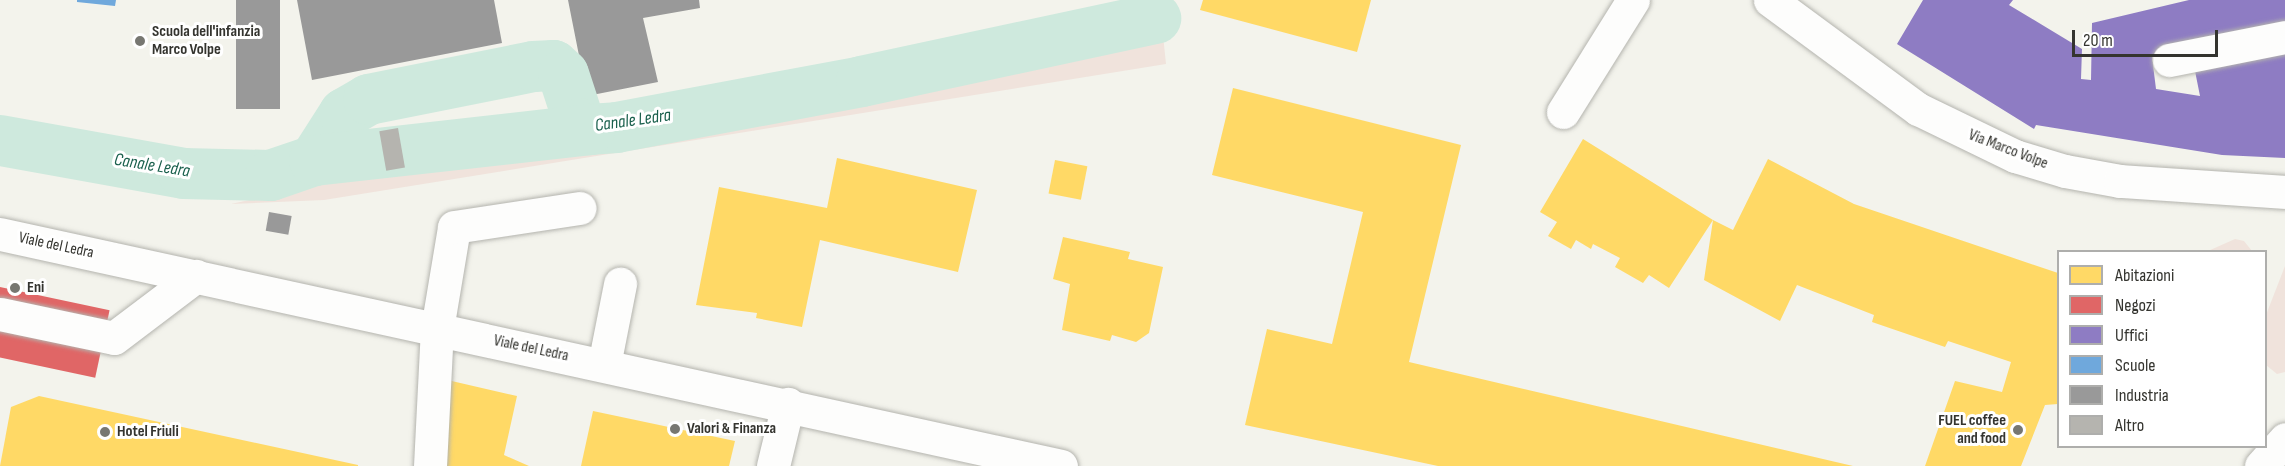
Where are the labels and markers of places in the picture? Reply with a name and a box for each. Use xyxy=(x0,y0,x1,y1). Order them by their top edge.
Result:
place label: Scuola dell'infanzia Marco Volpe xyxy=(152,22,260,60)
marker: Scuola dell'infanzia Marco Volpe xyxy=(133,34,147,48)
place label: Eni xyxy=(27,278,44,298)
marker: Eni xyxy=(8,281,22,295)
place label: FUEL coffee and food xyxy=(1938,411,2006,449)
place label: Valori & Finanza xyxy=(687,419,776,439)
place label: Hotel Friuli xyxy=(117,422,179,442)
marker: Valori & Finanza xyxy=(668,422,682,436)
marker: FUEL coffee and food xyxy=(2011,423,2025,437)
marker: Hotel Friuli xyxy=(98,425,112,439)

